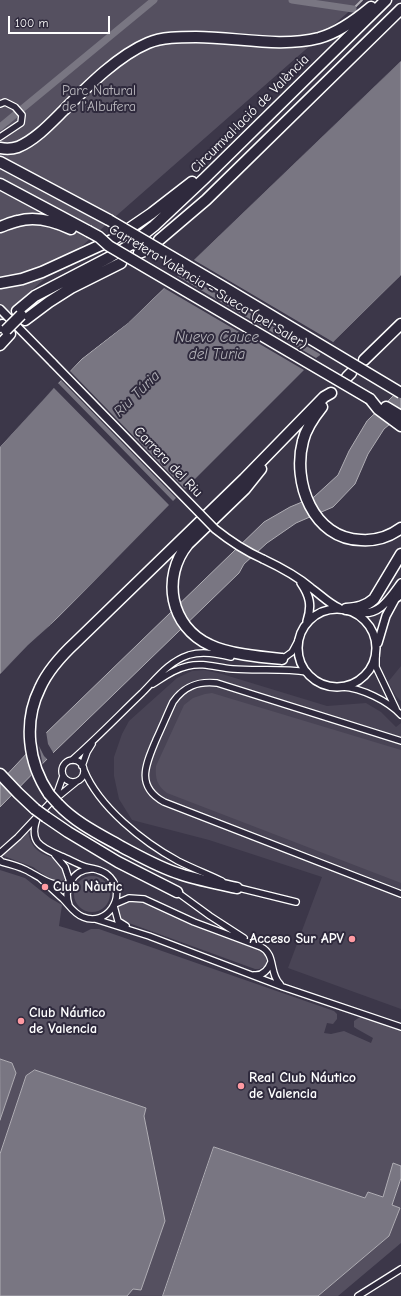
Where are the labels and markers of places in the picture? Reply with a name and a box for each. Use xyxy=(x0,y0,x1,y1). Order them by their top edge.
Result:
place label: Club Nàutic xyxy=(53,879,122,895)
marker: Club Nàutic xyxy=(40,882,50,892)
place label: Acceso Sur APV xyxy=(250,931,344,947)
marker: Acceso Sur APV xyxy=(347,934,357,944)
place label: Club Náutico de Valencia xyxy=(29,1005,106,1038)
marker: Club Náutico de Valencia xyxy=(16,1016,26,1026)
place label: Real Club Náutico de Valencia xyxy=(249,1070,356,1102)
marker: Real Club Náutico de Valencia xyxy=(236,1081,246,1091)

